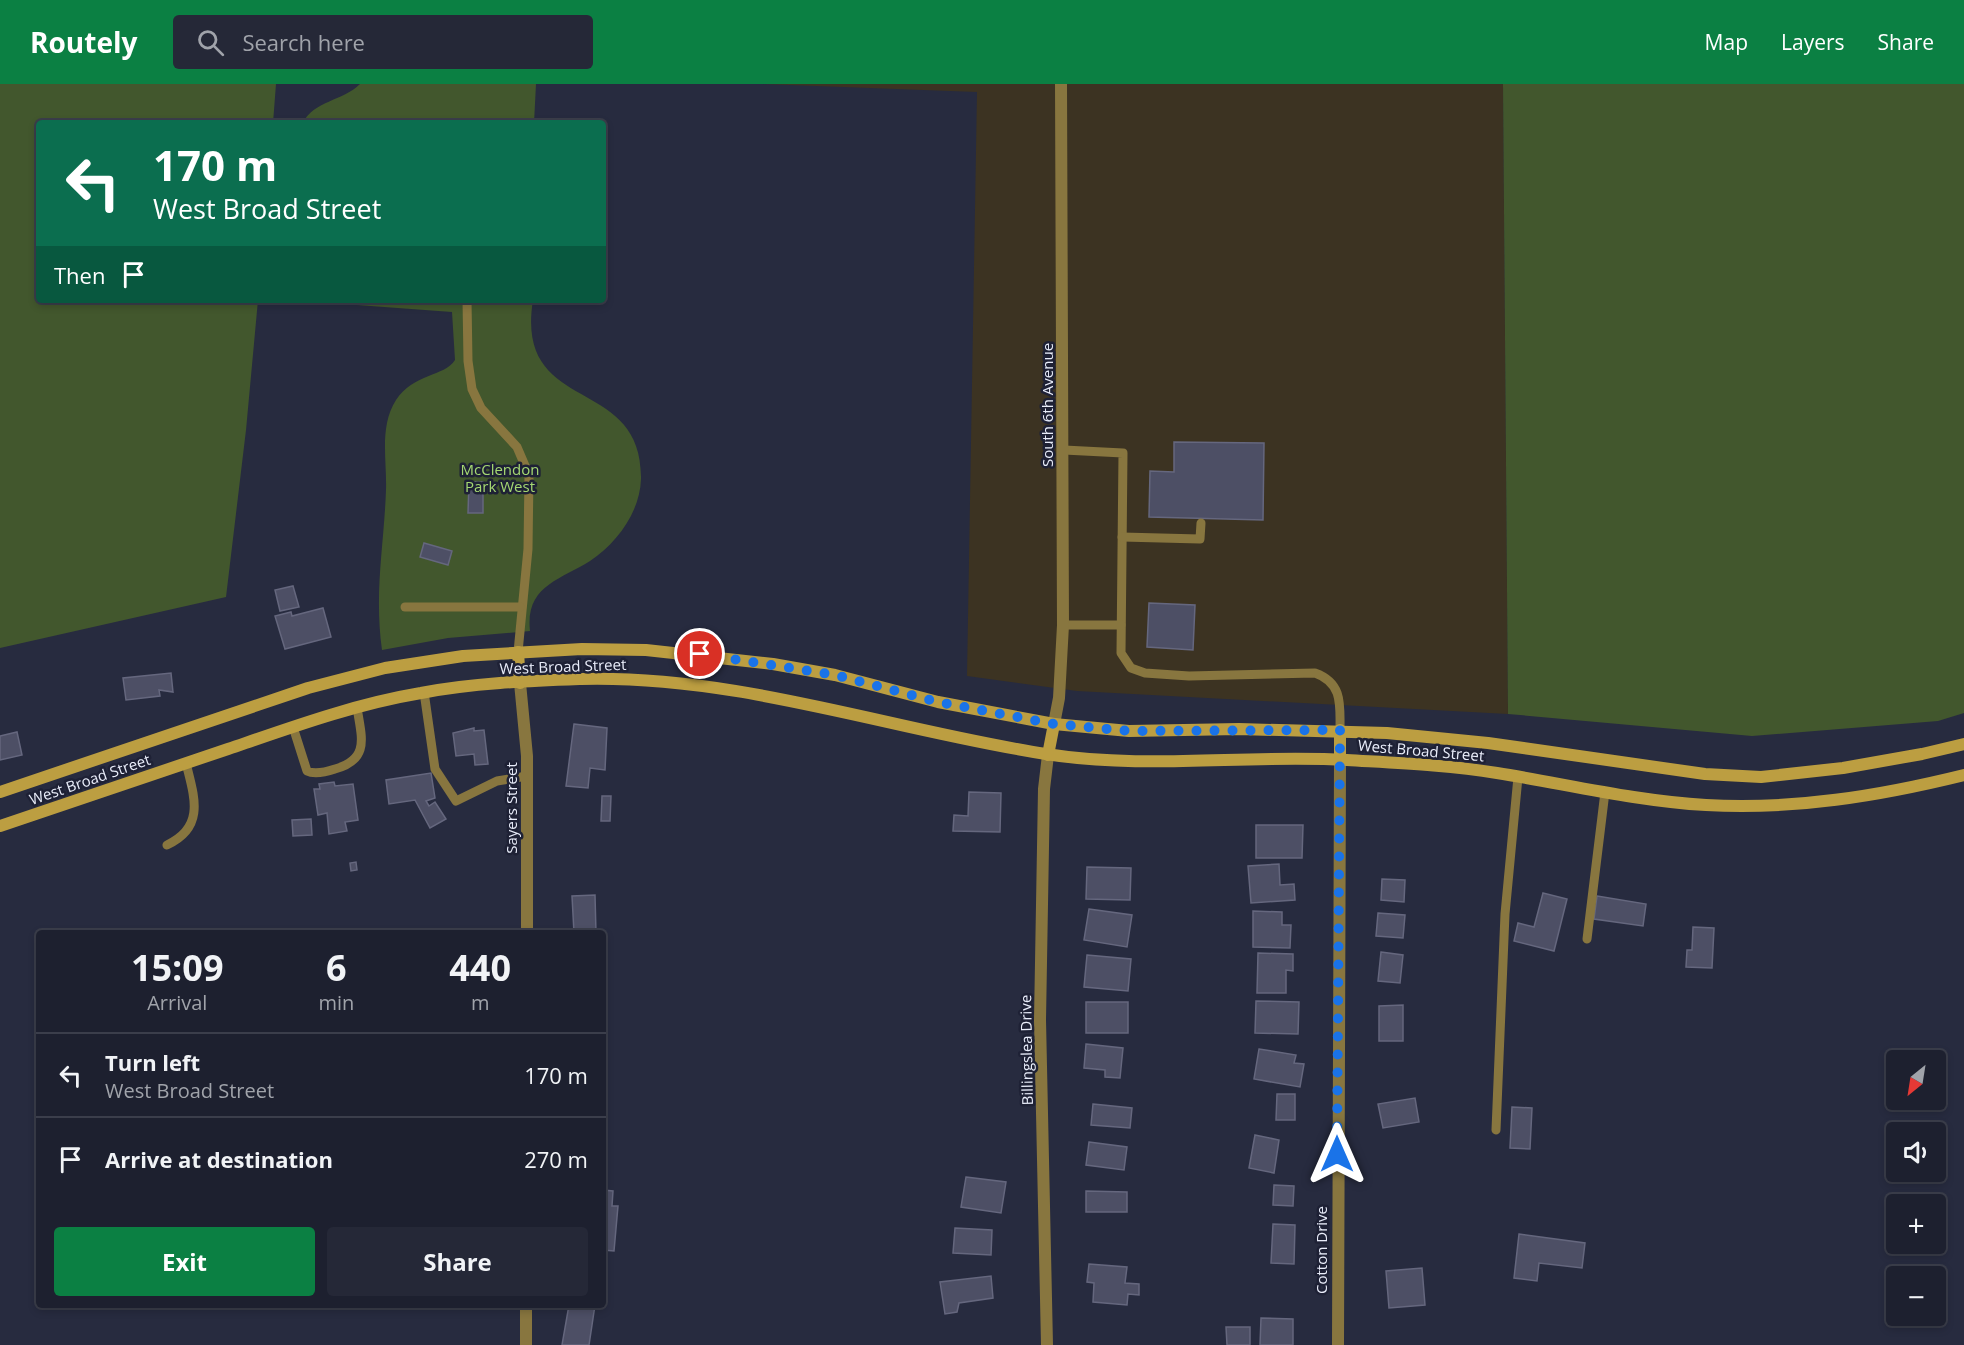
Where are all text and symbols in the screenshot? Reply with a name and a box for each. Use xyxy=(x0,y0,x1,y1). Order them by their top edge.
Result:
search box xyxy=(173,15,593,69)
text: Routely xyxy=(30,23,137,61)
icon: search xyxy=(194,26,227,59)
text: Search here xyxy=(242,27,365,57)
text: Map xyxy=(1705,28,1748,56)
text: Layers xyxy=(1781,28,1845,56)
text: Share xyxy=(1878,28,1934,56)
text: 170 m xyxy=(153,136,277,193)
icon: left xyxy=(54,144,132,222)
text: West Broad Street xyxy=(153,190,381,227)
icon: arrive xyxy=(117,258,150,291)
text: Then xyxy=(54,260,105,290)
street label: South 6th Avenue xyxy=(1037,343,1057,467)
park label: McClendon Park West xyxy=(461,459,539,496)
pin xyxy=(674,628,725,679)
icon: arrive xyxy=(683,637,716,670)
street label: West Broad Street xyxy=(499,654,627,678)
street label: West Broad Street xyxy=(1357,735,1485,765)
street label: West Broad Street xyxy=(26,749,153,809)
street label: Sayers Street xyxy=(501,762,521,854)
text: 15:09 xyxy=(131,943,224,992)
text: 6 xyxy=(326,943,347,992)
text: 440 xyxy=(449,943,511,992)
text: Arrival xyxy=(147,989,207,1016)
text: min xyxy=(318,989,354,1016)
text: m xyxy=(471,989,489,1016)
street label: Billingslea Drive xyxy=(1015,995,1037,1105)
text: Turn left xyxy=(105,1047,200,1077)
north arrow xyxy=(1886,1050,1946,1110)
map controls xyxy=(1886,1050,1946,1326)
icon: left xyxy=(54,1059,87,1092)
text: 170 m xyxy=(524,1060,588,1090)
text: West Broad Street xyxy=(105,1077,274,1104)
position arrow xyxy=(1305,1122,1369,1186)
button: sound xyxy=(1886,1122,1946,1182)
icon: arrive xyxy=(54,1143,87,1176)
text: Arrive at destination xyxy=(105,1144,333,1174)
text: 270 m xyxy=(524,1144,588,1174)
button: + xyxy=(1886,1194,1946,1254)
street label: Cotton Drive xyxy=(1311,1206,1331,1294)
button: Exit xyxy=(54,1227,315,1296)
button: Share xyxy=(327,1227,588,1296)
button: − xyxy=(1886,1266,1946,1326)

